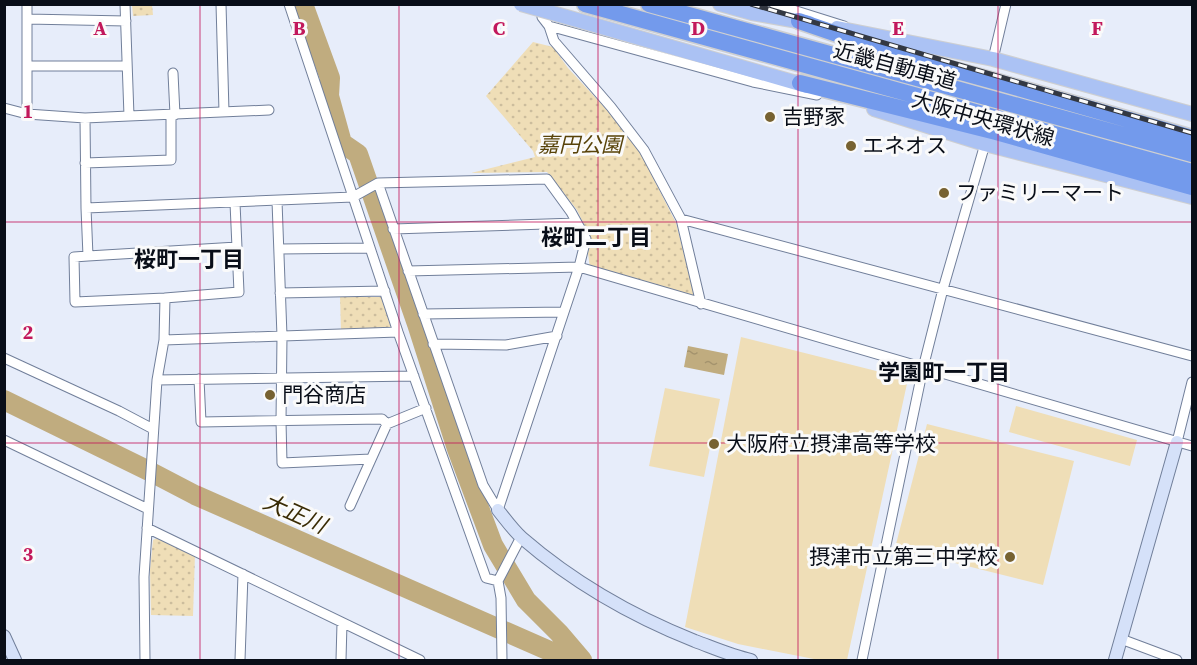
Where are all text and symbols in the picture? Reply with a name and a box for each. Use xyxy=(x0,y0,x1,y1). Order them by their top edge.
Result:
text: A xyxy=(93,14,107,42)
text: B xyxy=(292,14,306,42)
text: C xyxy=(493,14,505,42)
text: D xyxy=(691,14,705,42)
text: E xyxy=(892,14,904,42)
text: F xyxy=(1091,14,1103,42)
street label: 近畿自動車道 xyxy=(831,35,960,96)
street label: 大阪中央環状線 xyxy=(908,84,1058,153)
text: 1 xyxy=(23,97,33,125)
place label: 吉野家 xyxy=(782,102,845,131)
marker: 吉野家 xyxy=(763,110,777,124)
park label: 嘉円公園 xyxy=(538,130,625,159)
place label: エネオス xyxy=(863,131,947,160)
marker: エネオス xyxy=(844,139,858,153)
place label: ファミリーマート xyxy=(956,178,1124,207)
marker: ファミリーマート xyxy=(937,186,951,200)
district label: 桜町二丁目 xyxy=(541,222,651,252)
district label: 桜町一丁目 xyxy=(134,244,244,274)
text: 2 xyxy=(23,318,34,346)
district label: 学園町一丁目 xyxy=(878,357,1010,387)
place label: 門谷商店 xyxy=(282,380,366,409)
marker: 門谷商店 xyxy=(263,388,277,402)
place label: 大阪府立摂津高等学校 xyxy=(726,429,936,458)
marker: 大阪府立摂津高等学校 xyxy=(707,437,721,451)
water label: 大正川 xyxy=(259,486,333,541)
text: 3 xyxy=(23,540,34,568)
place label: 摂津市立第三中学校 xyxy=(809,542,998,571)
marker: 摂津市立第三中学校 xyxy=(1003,550,1017,564)

